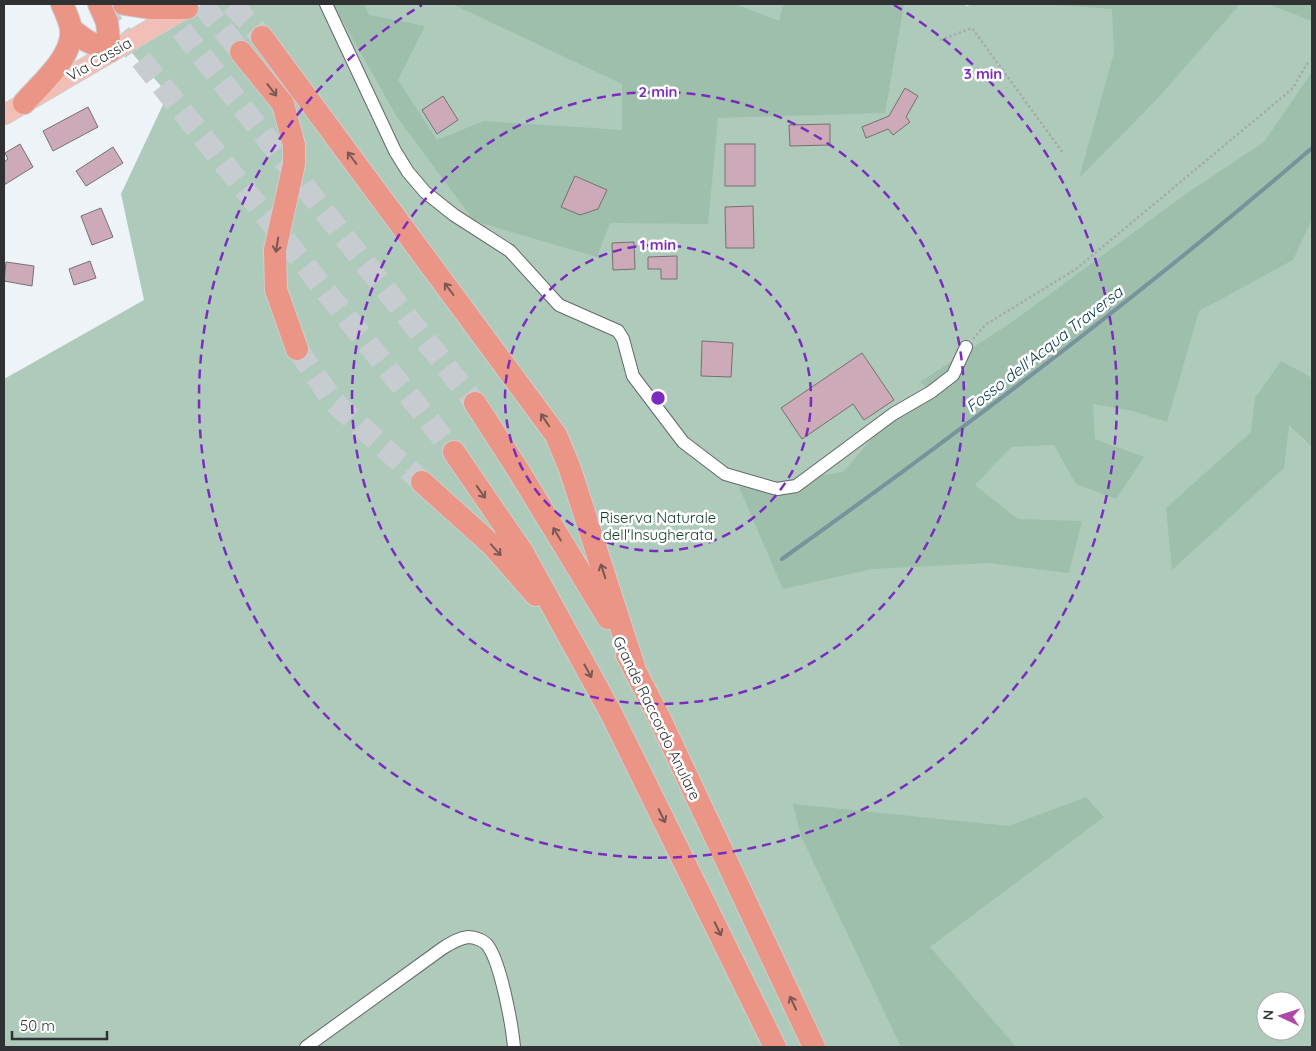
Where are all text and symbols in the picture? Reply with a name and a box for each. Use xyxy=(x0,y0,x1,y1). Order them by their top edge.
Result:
street label: Via Cassia xyxy=(63,33,135,85)
text: 3 min xyxy=(964,64,1002,83)
text: 2 min xyxy=(638,82,678,101)
one-way arrow xyxy=(266,83,277,96)
one-way arrow xyxy=(347,151,357,165)
text: 1 min xyxy=(640,235,676,254)
one-way arrow xyxy=(271,237,281,253)
water label: Fosso dell'Acqua Traversa xyxy=(962,281,1127,416)
one-way arrow xyxy=(444,282,454,296)
centre of rings xyxy=(649,389,667,407)
one-way arrow xyxy=(540,413,550,427)
one-way arrow xyxy=(476,485,486,499)
park label: Riserva Naturale dell'Insugherata xyxy=(600,508,716,544)
one-way arrow xyxy=(552,527,562,541)
one-way arrow xyxy=(491,544,502,557)
one-way arrow xyxy=(597,563,607,579)
street label: Grande Raccordo Anulare xyxy=(609,633,705,803)
one-way arrow xyxy=(584,663,593,678)
one-way arrow xyxy=(657,808,667,823)
one-way arrow xyxy=(714,921,723,936)
north arrow xyxy=(1256,991,1306,1041)
one-way arrow xyxy=(788,996,798,1011)
scale bar xyxy=(12,1008,108,1040)
text: N xyxy=(1259,1009,1277,1021)
text: 50 m xyxy=(20,1016,55,1035)

